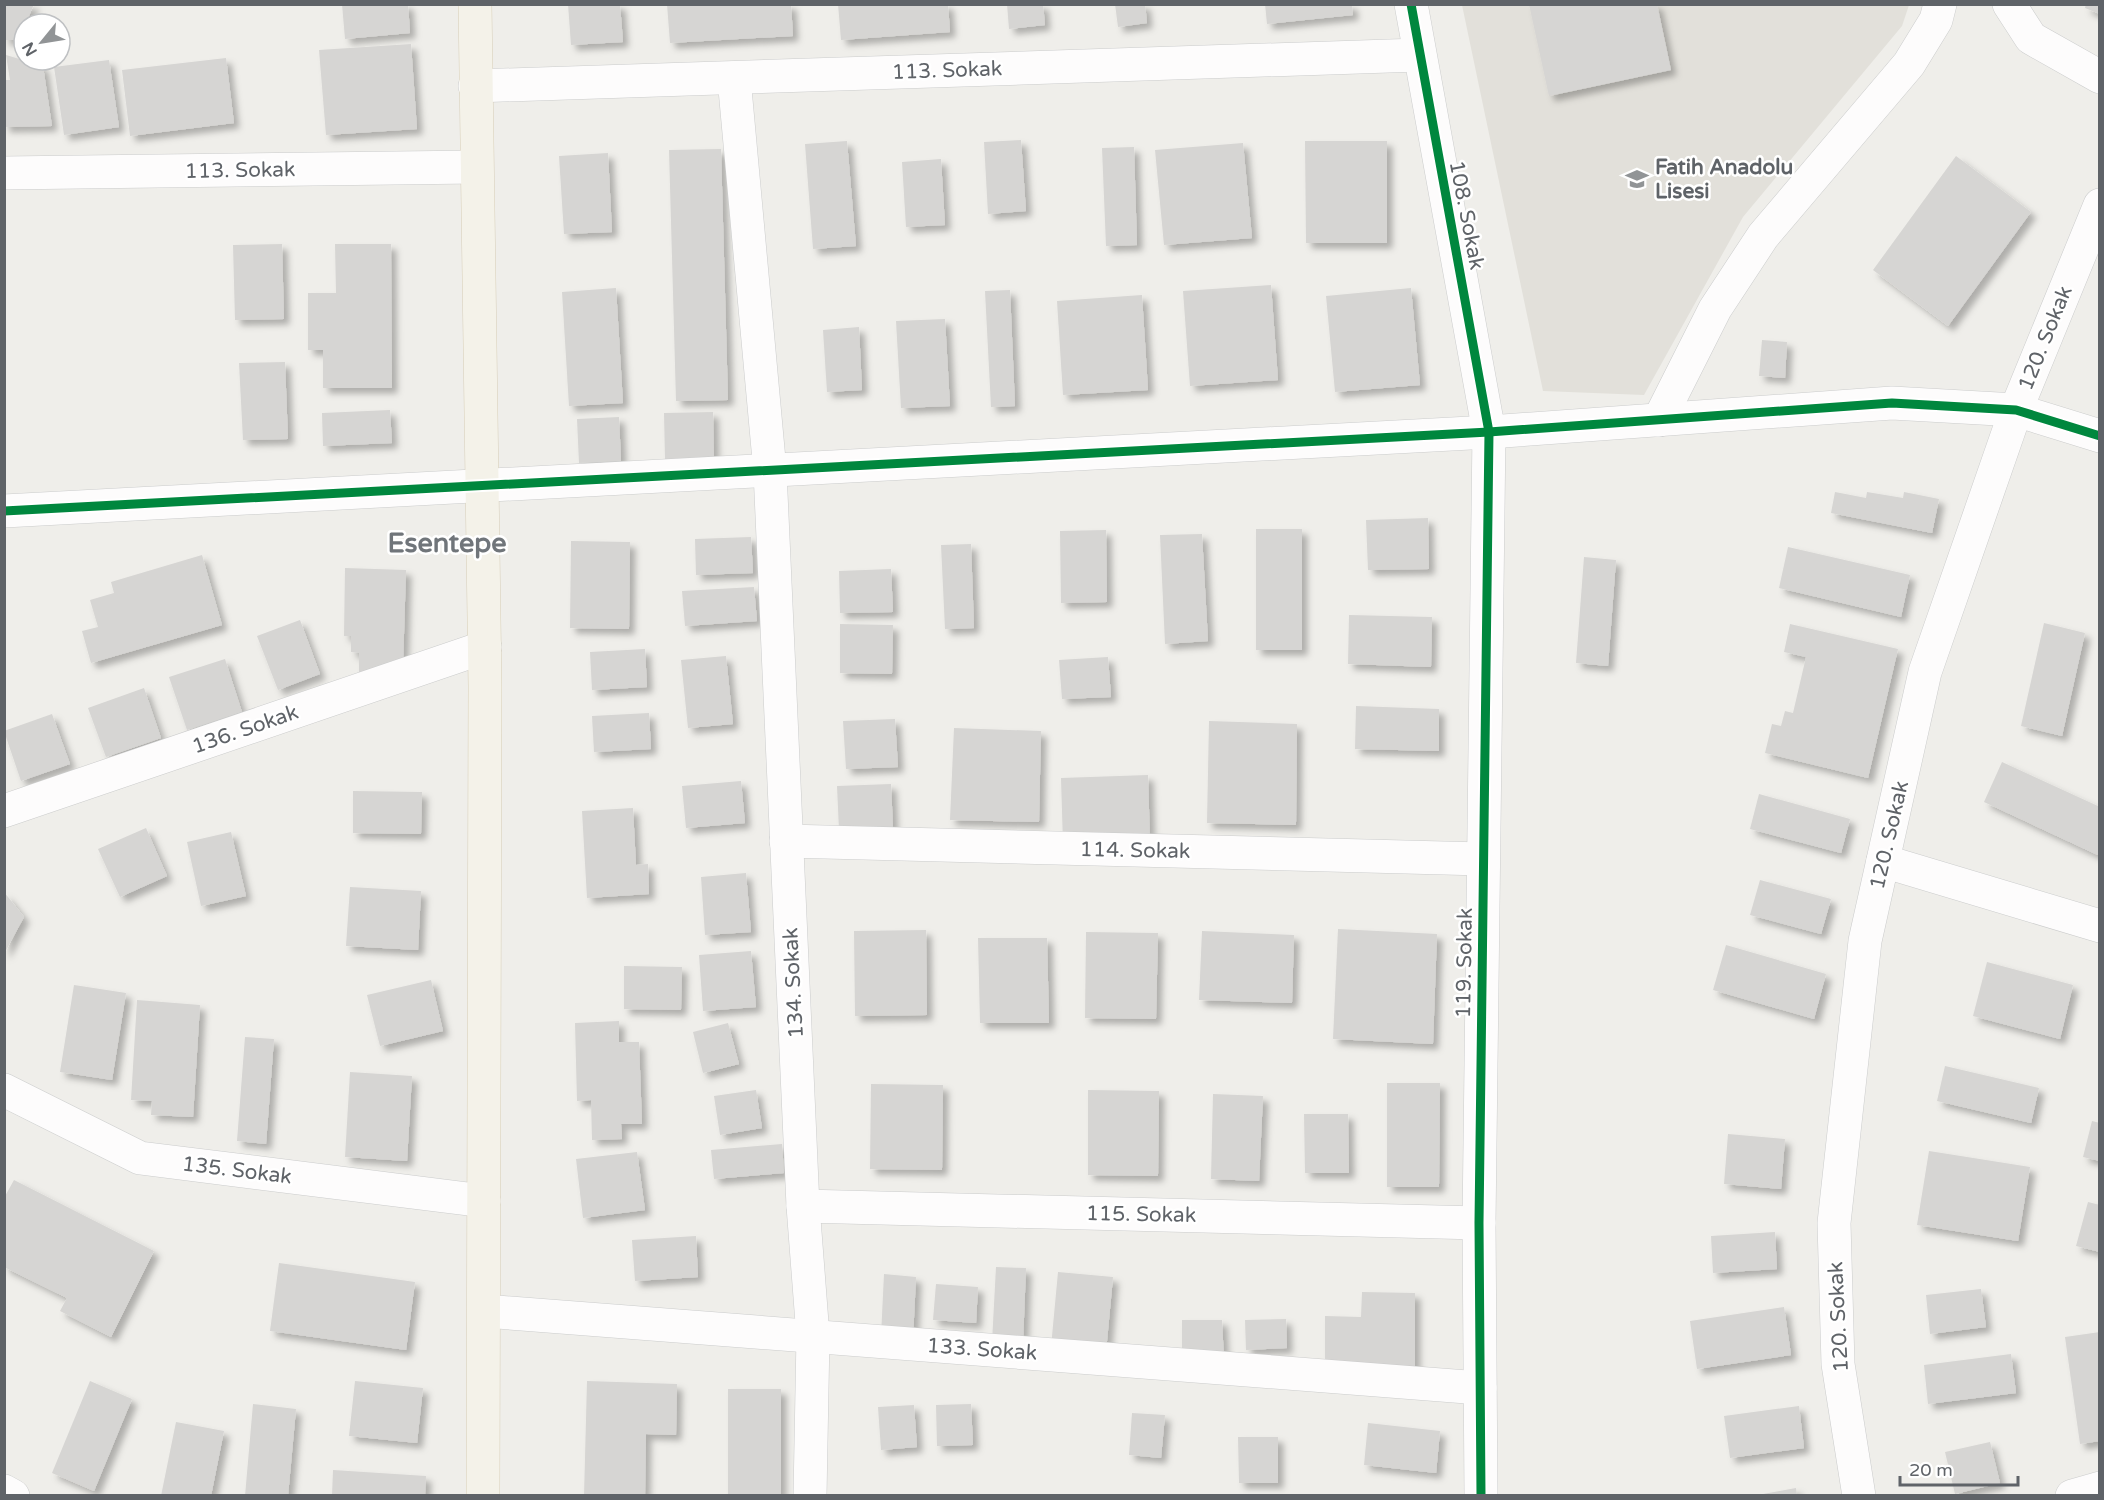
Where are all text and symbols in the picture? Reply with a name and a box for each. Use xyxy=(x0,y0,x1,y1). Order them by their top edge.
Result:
north arrow xyxy=(12,12,72,72)
text: N xyxy=(18,38,42,60)
street label: 113. Sokak xyxy=(891,56,1003,85)
place label: Fatih Anadolu Lisesi xyxy=(1655,155,1793,204)
street label: 113. Sokak xyxy=(184,157,296,184)
street label: 108. Sokak xyxy=(1444,158,1489,272)
school or university icon: Fatih Anadolu Lisesi xyxy=(1624,166,1650,192)
street label: 120. Sokak xyxy=(2013,282,2078,394)
district label: Esentepe xyxy=(387,527,507,560)
street label: 136. Sokak xyxy=(189,700,302,759)
street label: 120. Sokak xyxy=(1865,778,1914,892)
street label: 114. Sokak xyxy=(1079,837,1191,864)
street label: 119. Sokak xyxy=(1451,907,1478,1019)
street label: 134. Sokak xyxy=(778,927,809,1039)
street label: 135. Sokak xyxy=(181,1151,293,1190)
street label: 115. Sokak xyxy=(1086,1201,1196,1228)
street label: 120. Sokak xyxy=(1823,1261,1854,1373)
street label: 133. Sokak xyxy=(926,1333,1038,1366)
scale bar xyxy=(1900,1449,2018,1487)
text: 20 m xyxy=(1909,1459,1953,1481)

